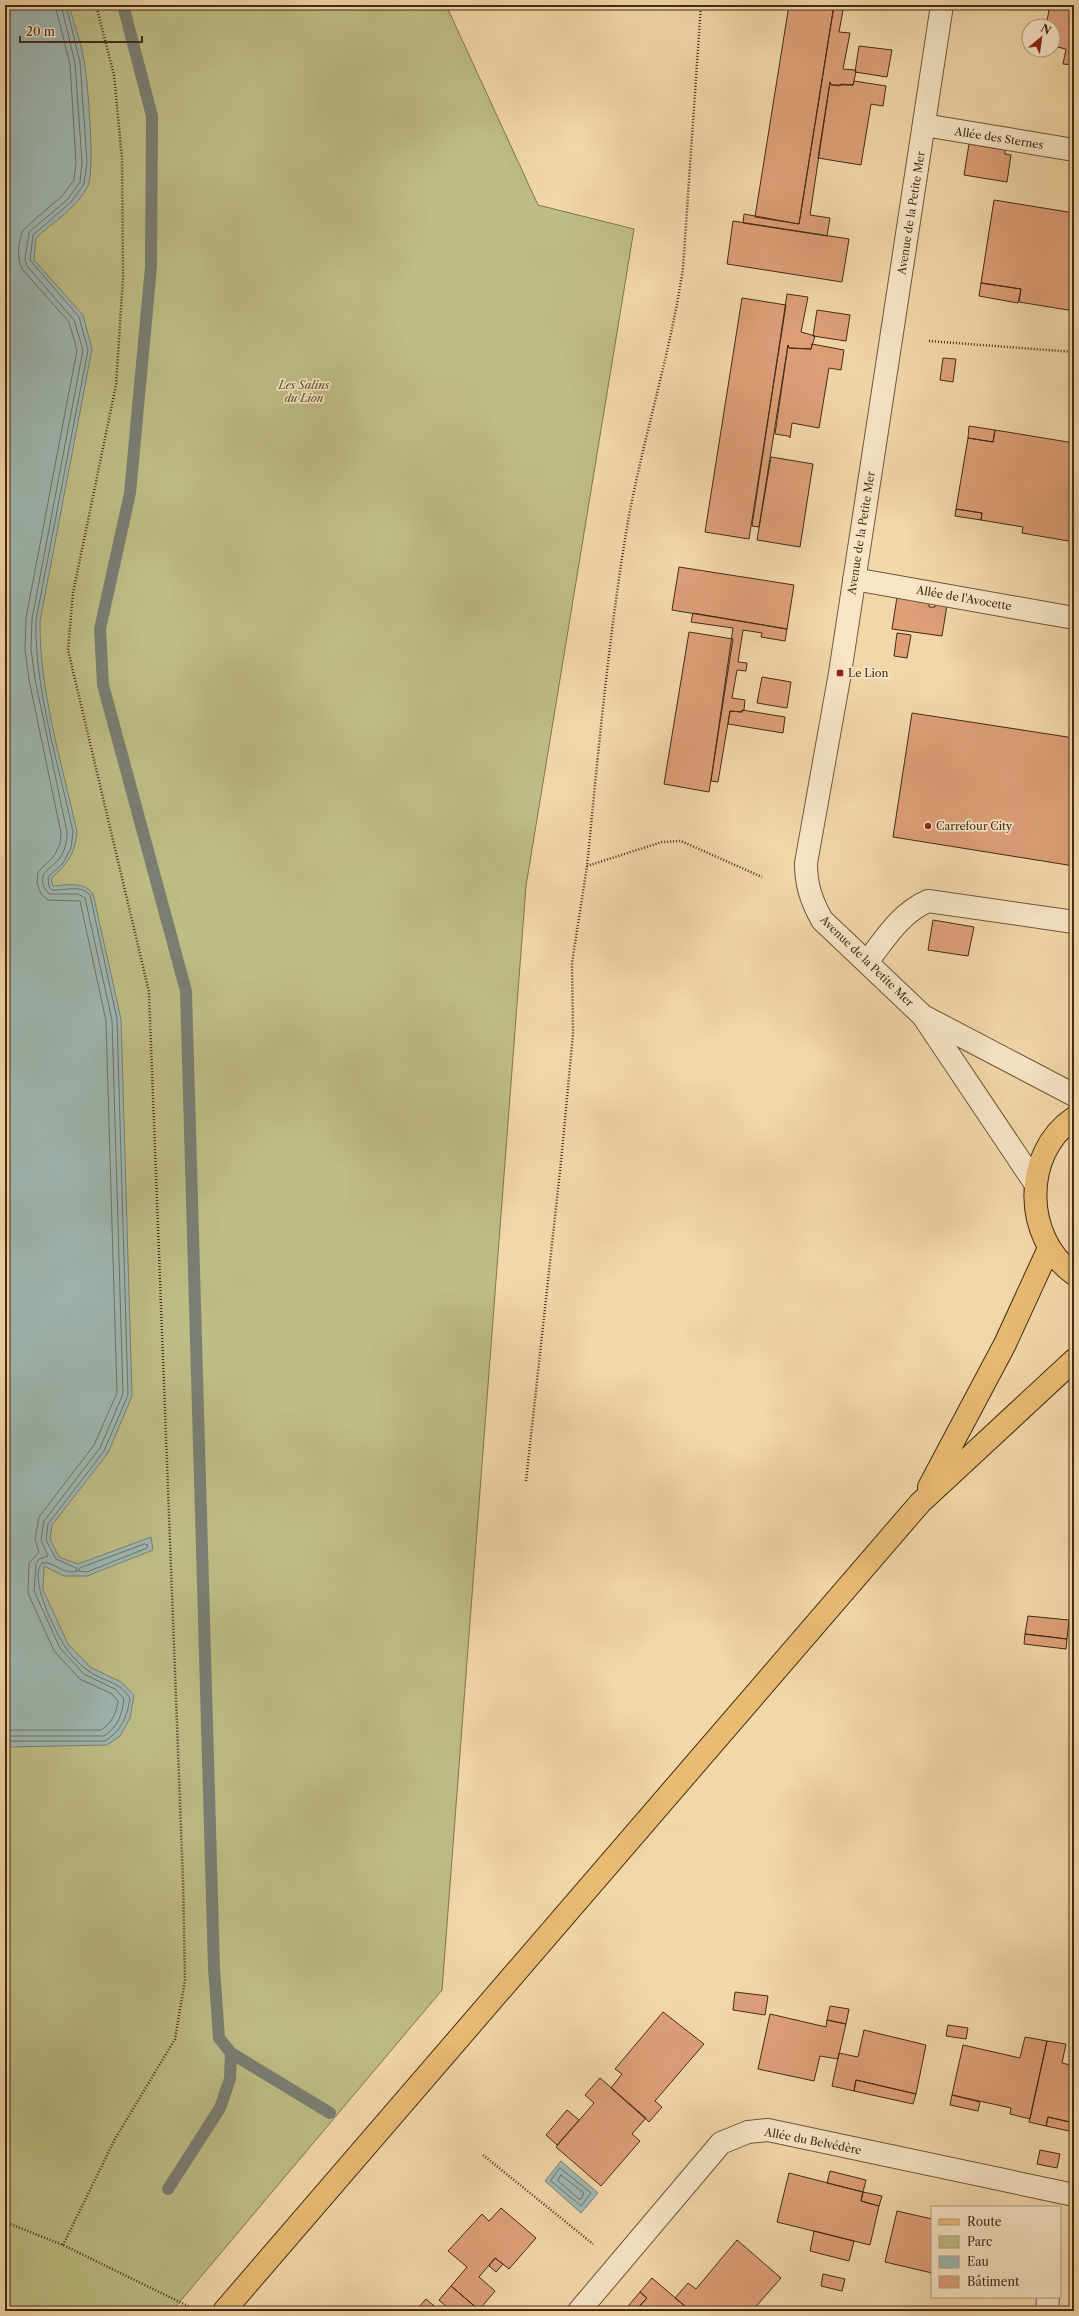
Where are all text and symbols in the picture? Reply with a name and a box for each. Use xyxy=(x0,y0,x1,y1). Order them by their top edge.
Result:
scale bar xyxy=(20,18,142,44)
north arrow xyxy=(1021,18,1061,58)
text: N xyxy=(1038,21,1054,38)
text: 20 m xyxy=(26,24,55,39)
street label: Allée des Sternes xyxy=(953,124,1045,152)
street label: Avenue de la Petite Mer xyxy=(894,150,928,277)
park label: Les Salins du Lion xyxy=(277,378,330,405)
street label: Avenue de la Petite Mer xyxy=(844,470,878,597)
street label: Allée de l'Avocette xyxy=(914,583,1013,613)
place label: Le Lion xyxy=(848,666,889,680)
marker: Le Lion xyxy=(835,668,845,678)
place label: Carrefour City xyxy=(936,819,1013,833)
marker: Carrefour City xyxy=(923,821,933,831)
street label: Avenue de la Petite Mer xyxy=(817,912,917,1010)
street label: Allée du Belvédère xyxy=(762,2125,863,2157)
legend xyxy=(931,2206,1061,2298)
text: Route xyxy=(967,2214,1002,2229)
text: Parc xyxy=(967,2234,992,2249)
text: Eau xyxy=(967,2254,990,2269)
text: Bâtiment xyxy=(967,2274,1020,2289)

